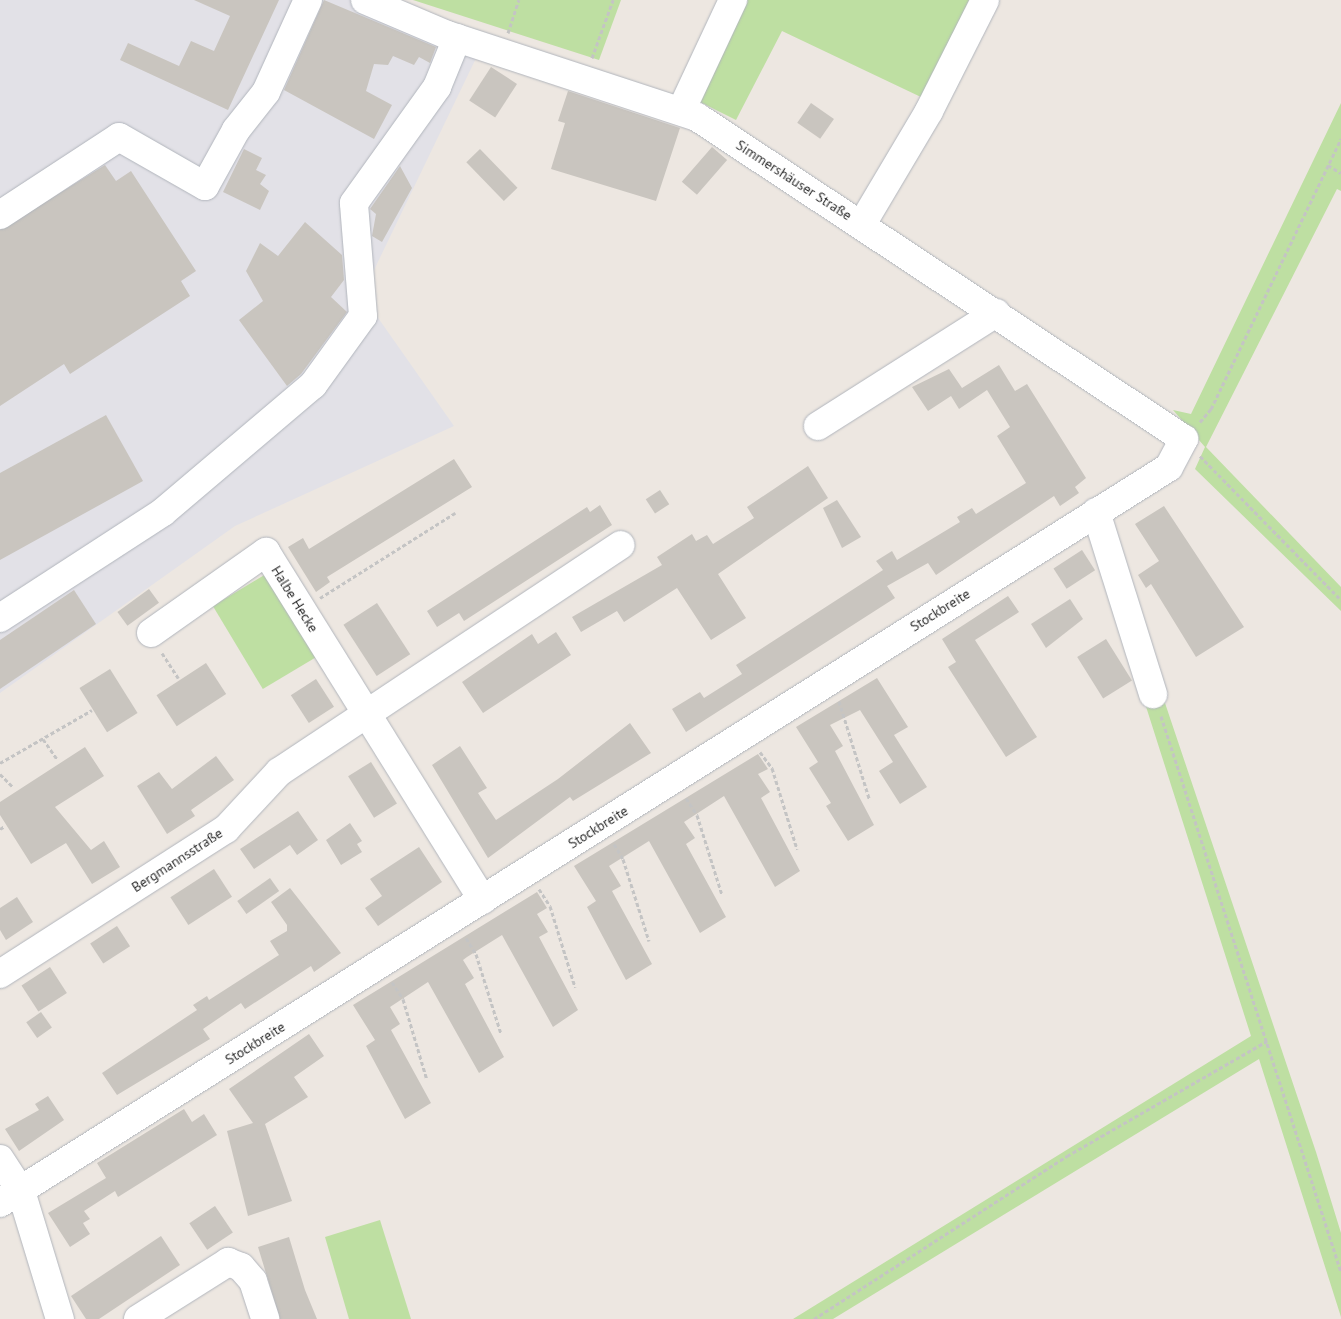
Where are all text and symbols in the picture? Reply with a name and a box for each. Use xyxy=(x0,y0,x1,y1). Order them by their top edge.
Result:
street label: Simmershäuser Straße xyxy=(733,136,855,224)
street label: Halbe Hecke xyxy=(268,563,322,635)
street label: Stockbreite xyxy=(907,585,973,635)
street label: Stockbreite xyxy=(565,802,631,852)
street label: Bergmannsstraße xyxy=(128,824,226,896)
street label: Stockbreite xyxy=(222,1018,288,1068)

